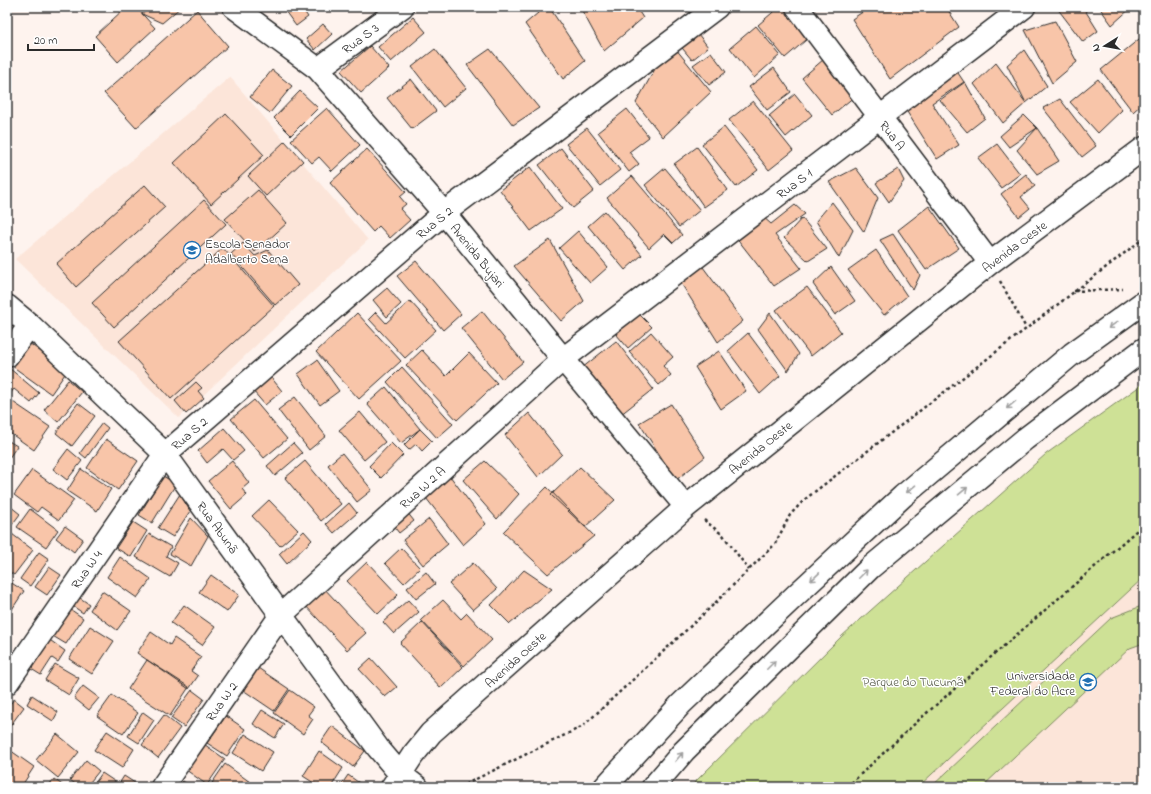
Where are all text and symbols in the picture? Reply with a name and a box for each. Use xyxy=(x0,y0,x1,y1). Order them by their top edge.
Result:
street label: Rua S 3 xyxy=(338,19,383,59)
scale bar xyxy=(28,26,94,52)
north arrow xyxy=(1085,26,1125,66)
text: 20 m xyxy=(34,32,57,50)
text: N xyxy=(1088,43,1105,53)
street label: Rua A xyxy=(874,117,909,155)
street label: Rua S 1 xyxy=(773,164,817,204)
street label: Rua S 2 xyxy=(412,202,458,244)
street label: Avenida Oeste xyxy=(979,216,1051,278)
street label: Avenida Bujari xyxy=(445,220,509,292)
place label: Escola Senador Adalberto Sena xyxy=(205,235,291,269)
school or university icon: Escola Senador Adalberto Sena xyxy=(182,240,202,260)
one-way arrow xyxy=(1107,320,1118,329)
one-way arrow xyxy=(1006,401,1016,410)
street label: Rua S 2 xyxy=(168,413,213,455)
street label: Avenida Oeste xyxy=(725,417,797,480)
street label: Rua W 2 A xyxy=(396,462,450,514)
one-way arrow xyxy=(906,485,917,494)
one-way arrow xyxy=(957,486,968,495)
street label: Rua Abunã xyxy=(191,498,242,558)
street label: Rua W 4 xyxy=(67,546,108,593)
one-way arrow xyxy=(858,569,868,579)
one-way arrow xyxy=(811,572,821,581)
street label: Avenida Oeste xyxy=(481,627,551,693)
one-way arrow xyxy=(766,661,776,670)
place label: Universidade Federal do Acre xyxy=(989,667,1075,701)
school or university icon: Universidade Federal do Acre xyxy=(1078,672,1098,692)
park label: Parque do Tucumã xyxy=(863,673,964,692)
street label: Rua W 2 xyxy=(202,678,243,726)
one-way arrow xyxy=(674,752,683,763)

